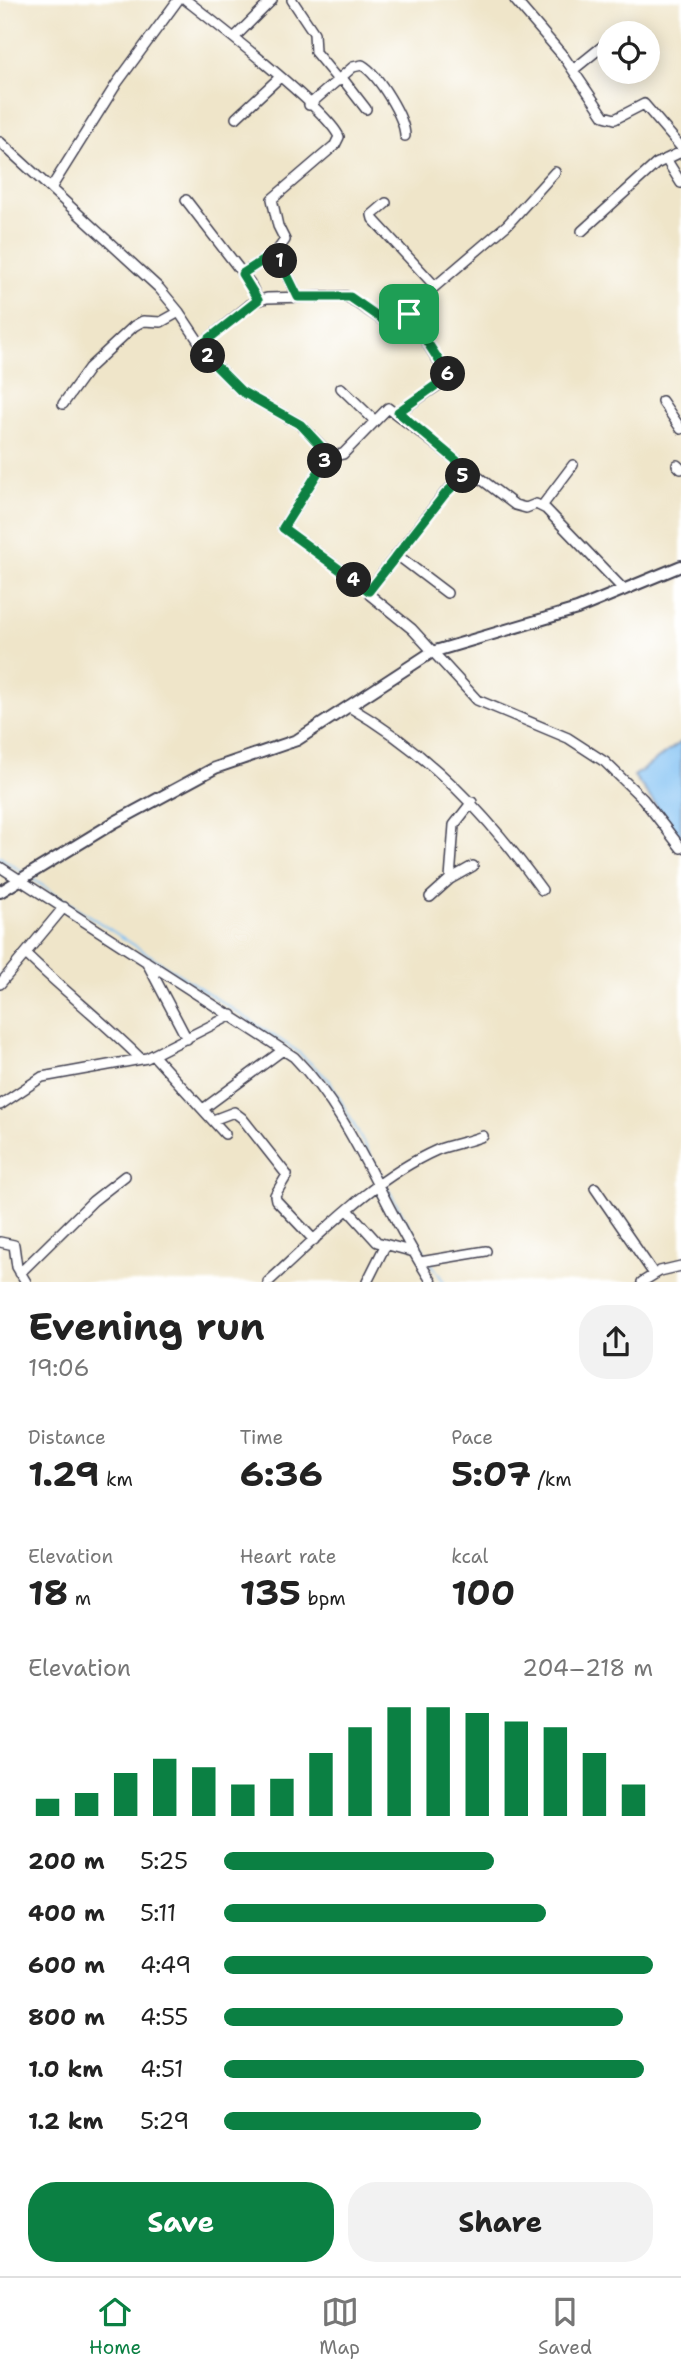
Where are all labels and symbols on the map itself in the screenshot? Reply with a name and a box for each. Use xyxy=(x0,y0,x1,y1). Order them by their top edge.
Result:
pin: 1 xyxy=(262,244,298,278)
pin xyxy=(379,284,439,344)
pin: 2 xyxy=(190,338,226,374)
pin: 6 xyxy=(430,356,466,392)
pin: 3 xyxy=(308,444,342,478)
pin: 5 xyxy=(446,458,480,494)
pin: 4 xyxy=(336,562,372,598)

